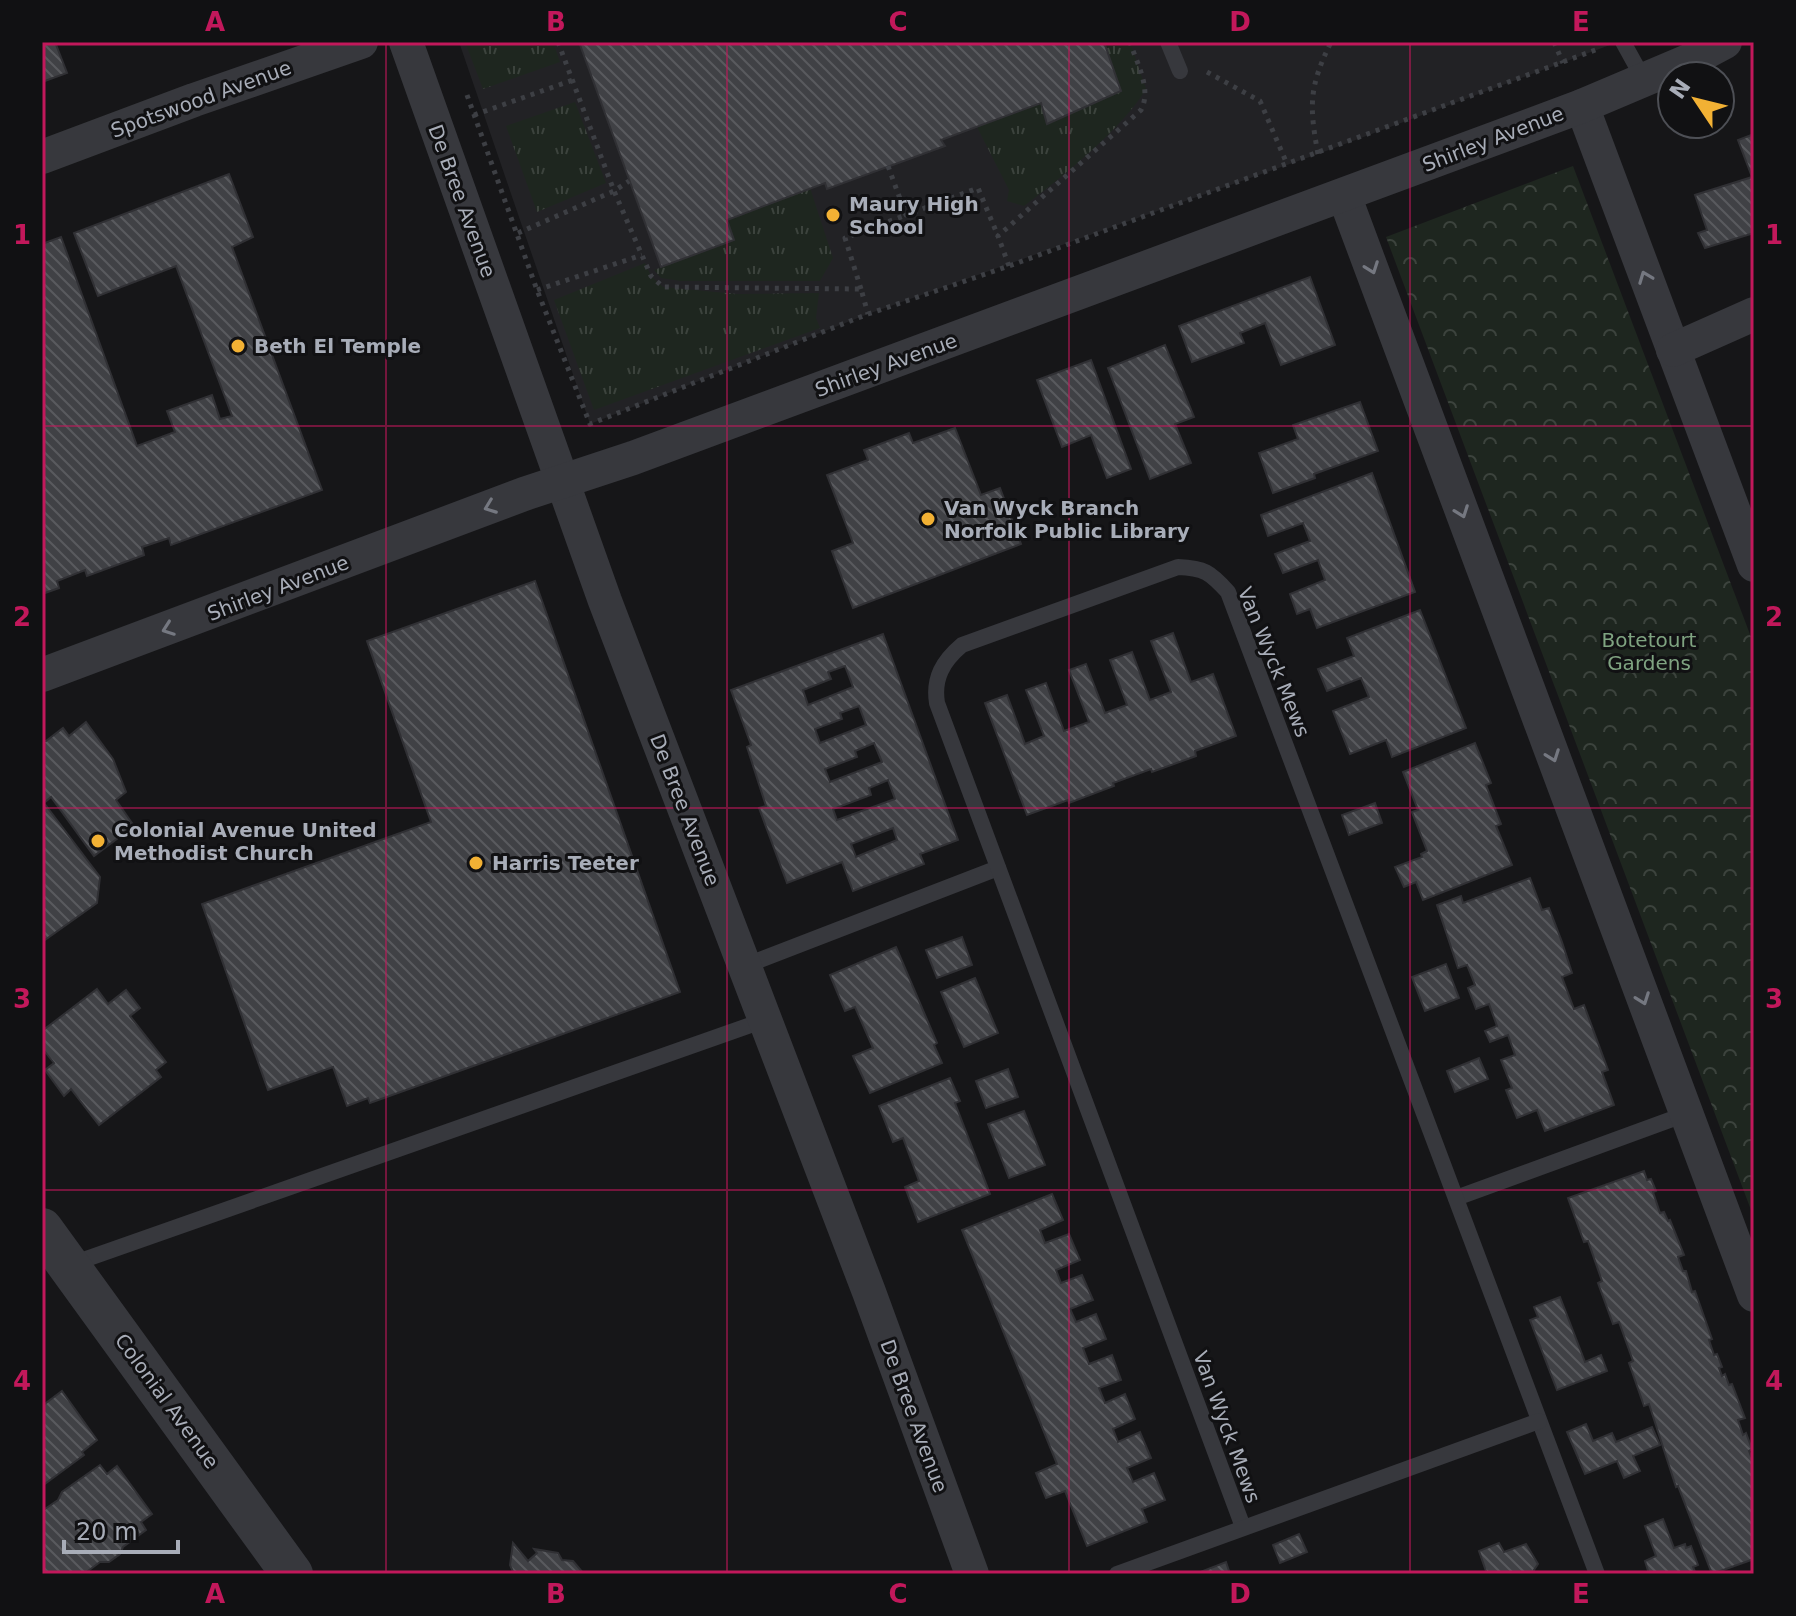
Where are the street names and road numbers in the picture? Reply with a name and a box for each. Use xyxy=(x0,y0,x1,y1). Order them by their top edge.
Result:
street label: Spotswood Avenue xyxy=(108,55,294,143)
street label: Shirley Avenue xyxy=(1419,101,1567,177)
street label: De Bree Avenue xyxy=(423,121,501,281)
street label: Shirley Avenue xyxy=(812,328,960,402)
street label: Shirley Avenue xyxy=(204,550,352,626)
street label: Van Wyck Mews xyxy=(1233,583,1315,741)
street label: De Bree Avenue xyxy=(645,731,725,889)
street label: Colonial Avenue xyxy=(110,1329,224,1473)
street label: De Bree Avenue xyxy=(875,1336,953,1496)
street label: Van Wyck Mews xyxy=(1188,1348,1266,1506)

